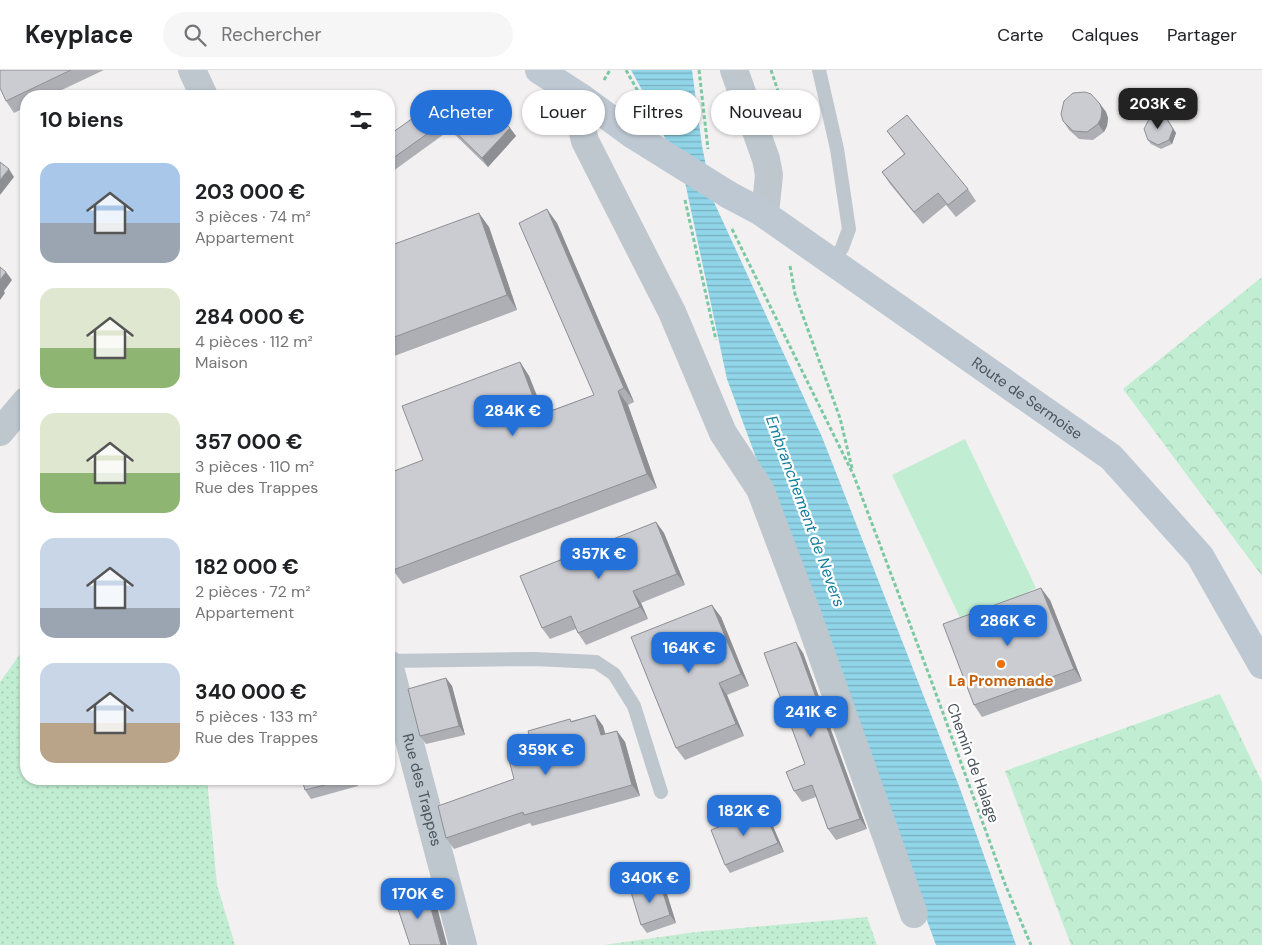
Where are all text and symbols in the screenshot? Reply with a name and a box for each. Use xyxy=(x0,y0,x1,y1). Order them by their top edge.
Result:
search box xyxy=(163,12,513,57)
text: Keyplace xyxy=(25,19,133,50)
icon: search xyxy=(181,21,209,49)
text: Rechercher xyxy=(221,22,322,47)
text: Carte xyxy=(997,23,1044,47)
text: Calques xyxy=(1072,23,1139,47)
text: Partager xyxy=(1167,23,1237,47)
pin: 203K € xyxy=(1117,88,1199,130)
chip: Acheter xyxy=(410,90,512,135)
chip: Louer xyxy=(522,90,605,135)
chip: Filtres xyxy=(615,90,701,135)
chip: Nouveau xyxy=(711,90,820,135)
text: 203K € xyxy=(1130,93,1186,114)
text: 10 biens xyxy=(40,106,124,134)
icon: filters xyxy=(347,106,375,134)
text: 203 000 € xyxy=(195,178,305,206)
icon: home xyxy=(80,183,140,243)
text: 3 pièces · 74 m² xyxy=(195,206,311,227)
text: Appartement xyxy=(195,227,294,248)
text: 284 000 € xyxy=(195,303,305,331)
icon: home xyxy=(80,308,140,368)
text: 4 pièces · 112 m² xyxy=(195,331,313,352)
text: Maison xyxy=(195,352,248,373)
street label: Route de Sermoise xyxy=(968,353,1086,444)
pin: 284K € xyxy=(472,394,554,437)
text: 284K € xyxy=(485,400,541,421)
water label: Embranchement de Nevers xyxy=(761,412,850,610)
text: 357 000 € xyxy=(195,428,303,456)
icon: home xyxy=(80,433,140,493)
text: 3 pièces · 110 m² xyxy=(195,456,314,477)
text: Rue des Trappes xyxy=(195,477,318,498)
pin: 357K € xyxy=(558,538,640,580)
text: 357K € xyxy=(572,543,626,564)
text: 182 000 € xyxy=(195,553,299,581)
icon: home xyxy=(80,558,140,618)
text: 2 pièces · 72 m² xyxy=(195,581,311,602)
text: Appartement xyxy=(195,602,294,623)
pin: 286K € xyxy=(967,604,1049,647)
text: 286K € xyxy=(980,610,1036,631)
pin: 164K € xyxy=(648,632,730,674)
text: 164K € xyxy=(662,637,716,658)
marker: La Promenade xyxy=(995,658,1007,670)
place label: La Promenade xyxy=(948,671,1054,691)
text: 340 000 € xyxy=(195,678,307,706)
icon: home xyxy=(80,683,140,743)
pin: 241K € xyxy=(770,696,852,738)
street label: Chemin de Halage xyxy=(942,700,1004,826)
text: 241K € xyxy=(785,701,837,722)
text: 5 pièces · 133 m² xyxy=(195,706,318,727)
text: Rue des Trappes xyxy=(195,727,318,748)
street label: Rue des Trappes xyxy=(398,731,447,848)
pin: 359K € xyxy=(505,734,587,776)
text: 359K € xyxy=(518,739,574,760)
pin: 182K € xyxy=(703,794,785,837)
text: 182K € xyxy=(718,800,770,821)
pin: 340K € xyxy=(609,862,691,904)
text: 340K € xyxy=(621,867,679,888)
pin: 170K € xyxy=(377,878,459,920)
text: 170K € xyxy=(392,883,444,904)

